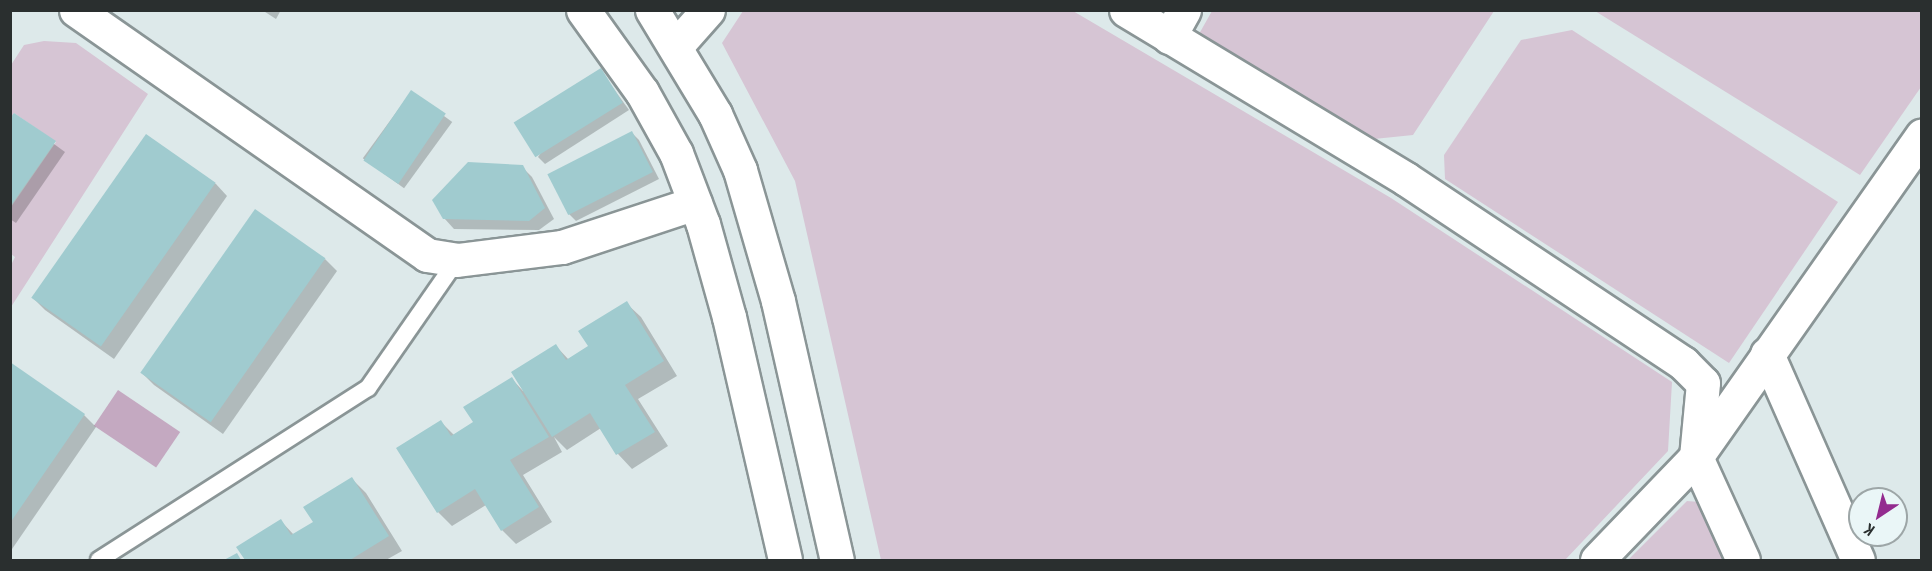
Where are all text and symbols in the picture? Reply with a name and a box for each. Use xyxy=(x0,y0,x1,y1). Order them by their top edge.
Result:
north arrow xyxy=(1848,487,1908,547)
text: K xyxy=(1860,520,1878,541)

